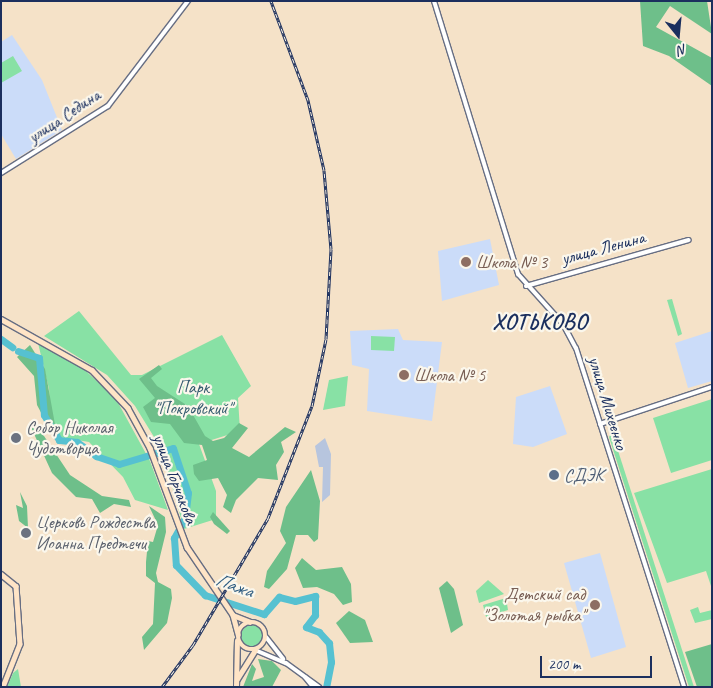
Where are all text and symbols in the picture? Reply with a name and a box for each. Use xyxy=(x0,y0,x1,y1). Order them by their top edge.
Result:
north arrow xyxy=(653,10,703,60)
text: N xyxy=(676,40,689,59)
street label: улица Седина xyxy=(24,84,104,148)
street label: улица Ленина xyxy=(559,227,647,269)
place label: Школа № 3 xyxy=(476,251,547,273)
marker: Школа № 3 xyxy=(460,256,472,268)
district label: ХОТЬКОВО xyxy=(488,310,592,336)
street label: улица Михеенко xyxy=(584,354,632,452)
place label: Школа № 5 xyxy=(414,364,485,386)
marker: Школа № 5 xyxy=(398,369,410,381)
park label: Парк "Покровский" xyxy=(154,377,232,419)
place label: Собор Николая Чудотворца xyxy=(26,417,112,459)
street label: улица Горчакова xyxy=(148,431,202,527)
marker: Собор Николая Чудотворца xyxy=(10,432,22,444)
place label: СДЭК xyxy=(564,464,603,486)
marker: СДЭК xyxy=(548,469,560,481)
place label: Церковь Рождества Иоанна Предтечи xyxy=(36,512,153,554)
marker: Церковь Рождества Иоанна Предтечи xyxy=(20,527,32,539)
water label: Пажа xyxy=(212,569,256,603)
place label: Детский сад "Золотая рыбка" xyxy=(483,584,585,626)
marker: Детский сад "Золотая рыбка" xyxy=(589,599,601,611)
scale bar xyxy=(543,646,656,678)
text: 200 m xyxy=(548,655,580,674)

